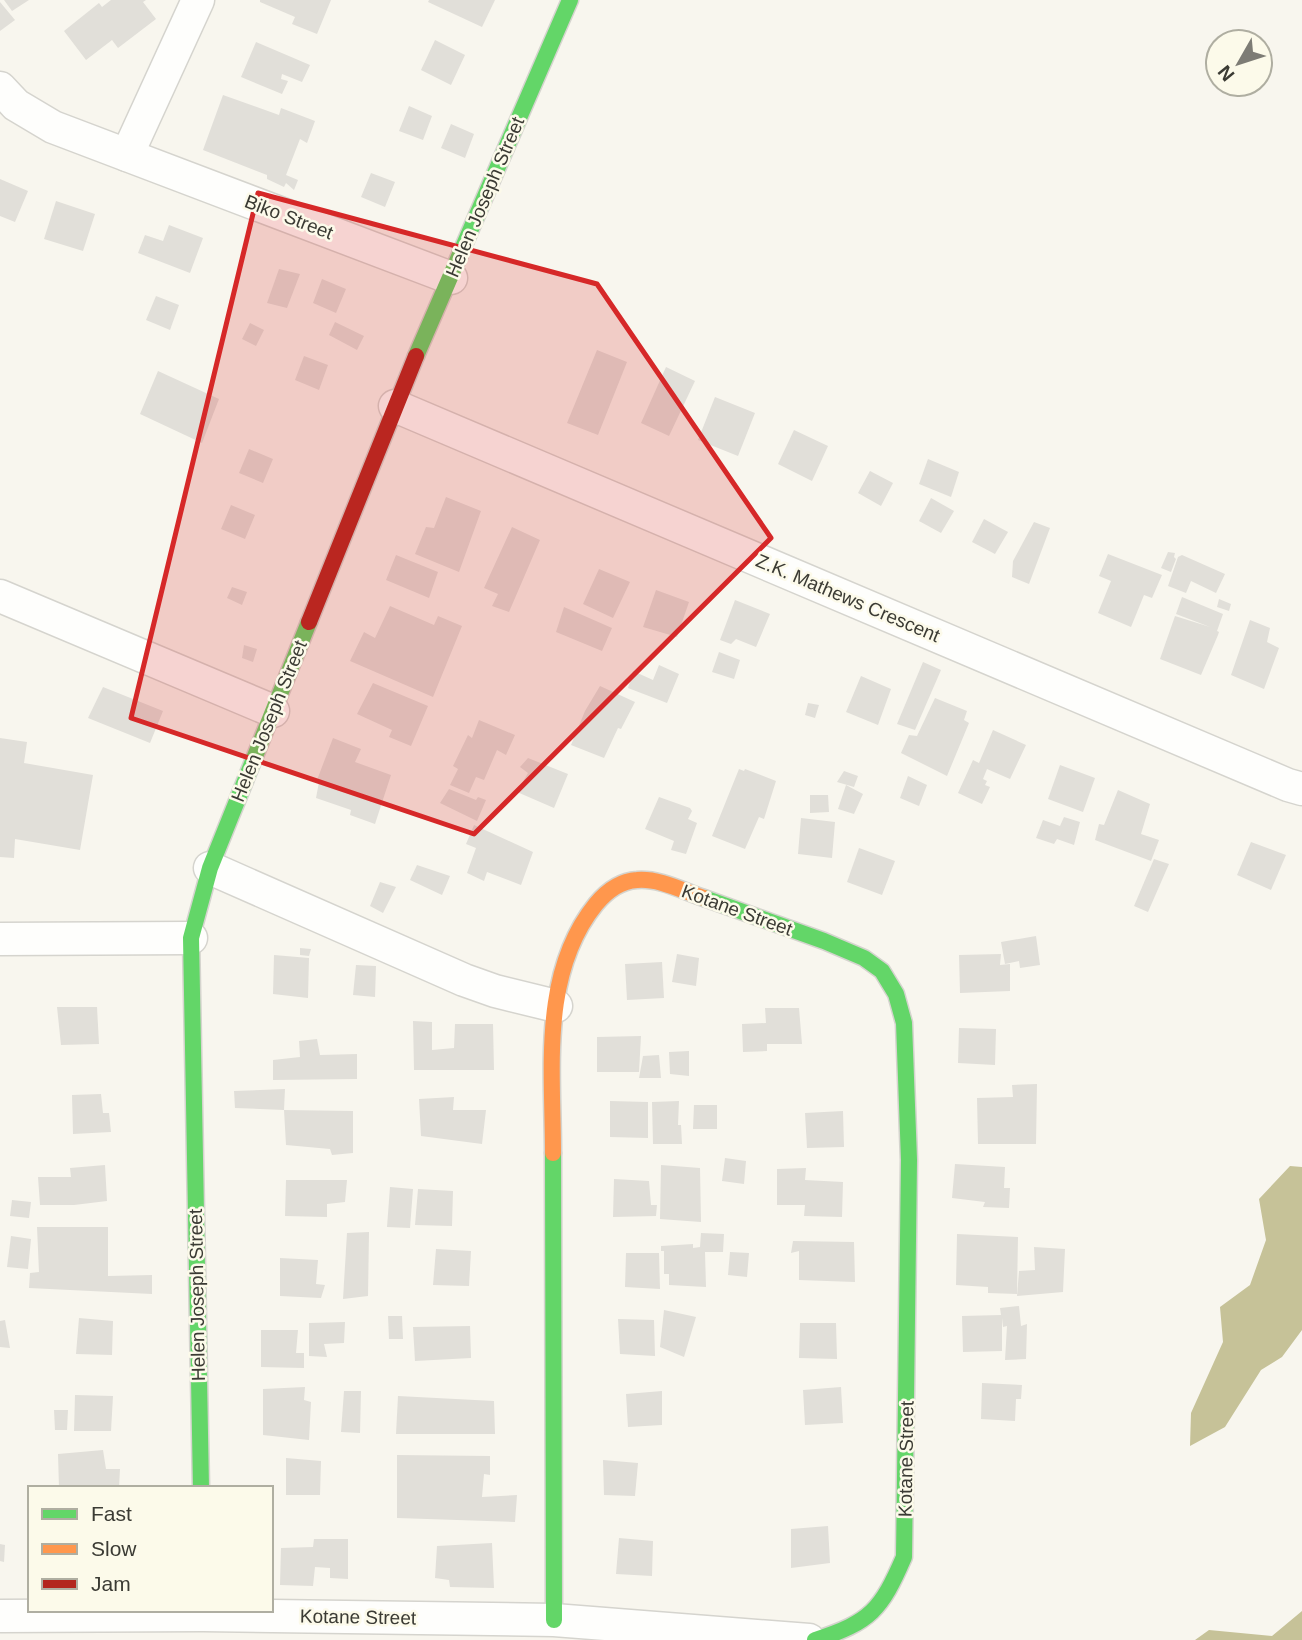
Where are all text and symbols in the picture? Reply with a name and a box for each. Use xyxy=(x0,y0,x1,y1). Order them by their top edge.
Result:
north arrow xyxy=(1204,28,1274,98)
text: N xyxy=(1214,61,1239,85)
street label: Helen Joseph Street xyxy=(442,113,529,280)
street label: Biko Street xyxy=(242,191,337,244)
street label: Z.K. Mathews Crescent xyxy=(753,550,944,647)
street label: Helen Joseph Street xyxy=(227,637,311,805)
street label: Kotane Street xyxy=(679,880,796,940)
street label: Helen Joseph Street xyxy=(185,1208,209,1381)
street label: Kotane Street xyxy=(894,1400,918,1517)
legend xyxy=(28,1486,273,1612)
text: Fast xyxy=(91,1502,132,1525)
text: Slow xyxy=(91,1537,137,1560)
text: Jam xyxy=(91,1572,131,1595)
street label: Kotane Street xyxy=(300,1605,417,1629)

